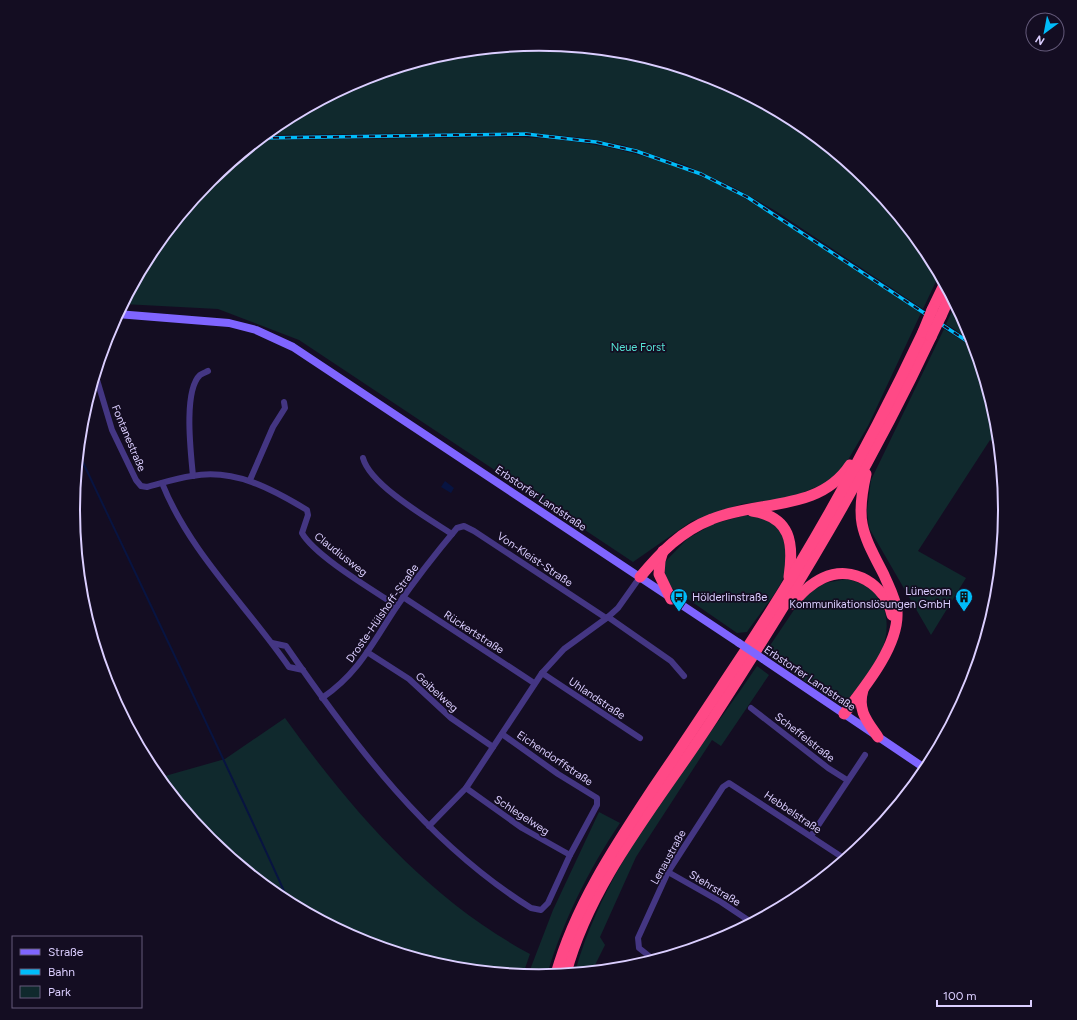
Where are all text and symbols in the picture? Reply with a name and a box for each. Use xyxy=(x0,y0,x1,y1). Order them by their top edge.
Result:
north arrow xyxy=(1025,12,1065,52)
text: N xyxy=(1033,32,1047,48)
park label: Neue Forst xyxy=(611,341,665,354)
street label: Fontanestraße xyxy=(109,403,148,473)
street label: Erbstorfer Landstraße xyxy=(493,463,589,534)
street label: Von-Kleist-Straße xyxy=(494,529,575,589)
street label: Claudiusweg xyxy=(312,530,370,579)
street label: Droste-Hülshoff-Straße xyxy=(343,562,421,665)
place label: Lünecom Kommunikationslösungen GmbH xyxy=(789,585,951,611)
bus stop icon: Hölderlinstraße xyxy=(669,587,689,612)
building icon: Lünecom Kommunikationslösungen GmbH xyxy=(954,587,974,612)
place label: Hölderlinstraße xyxy=(692,591,767,604)
street label: Rückertstraße xyxy=(441,608,506,657)
street label: Erbstorfer Landstraße xyxy=(762,643,858,714)
street label: Geibelweg xyxy=(413,670,461,715)
street label: Uhlandstraße xyxy=(566,675,627,722)
street label: Scheffelstraße xyxy=(772,710,837,765)
street label: Eichendorffstraße xyxy=(514,728,595,789)
street label: Hebbelstraße xyxy=(762,788,824,836)
street label: Schlegelweg xyxy=(492,793,552,838)
street label: Lenaustraße xyxy=(648,828,689,887)
street label: Stehrstraße xyxy=(687,868,743,909)
legend xyxy=(12,936,142,1008)
text: Straße xyxy=(48,945,84,959)
text: Bahn xyxy=(48,965,75,979)
scale bar xyxy=(937,982,1031,1008)
text: Park xyxy=(48,985,71,999)
text: 100 m xyxy=(943,989,977,1003)

